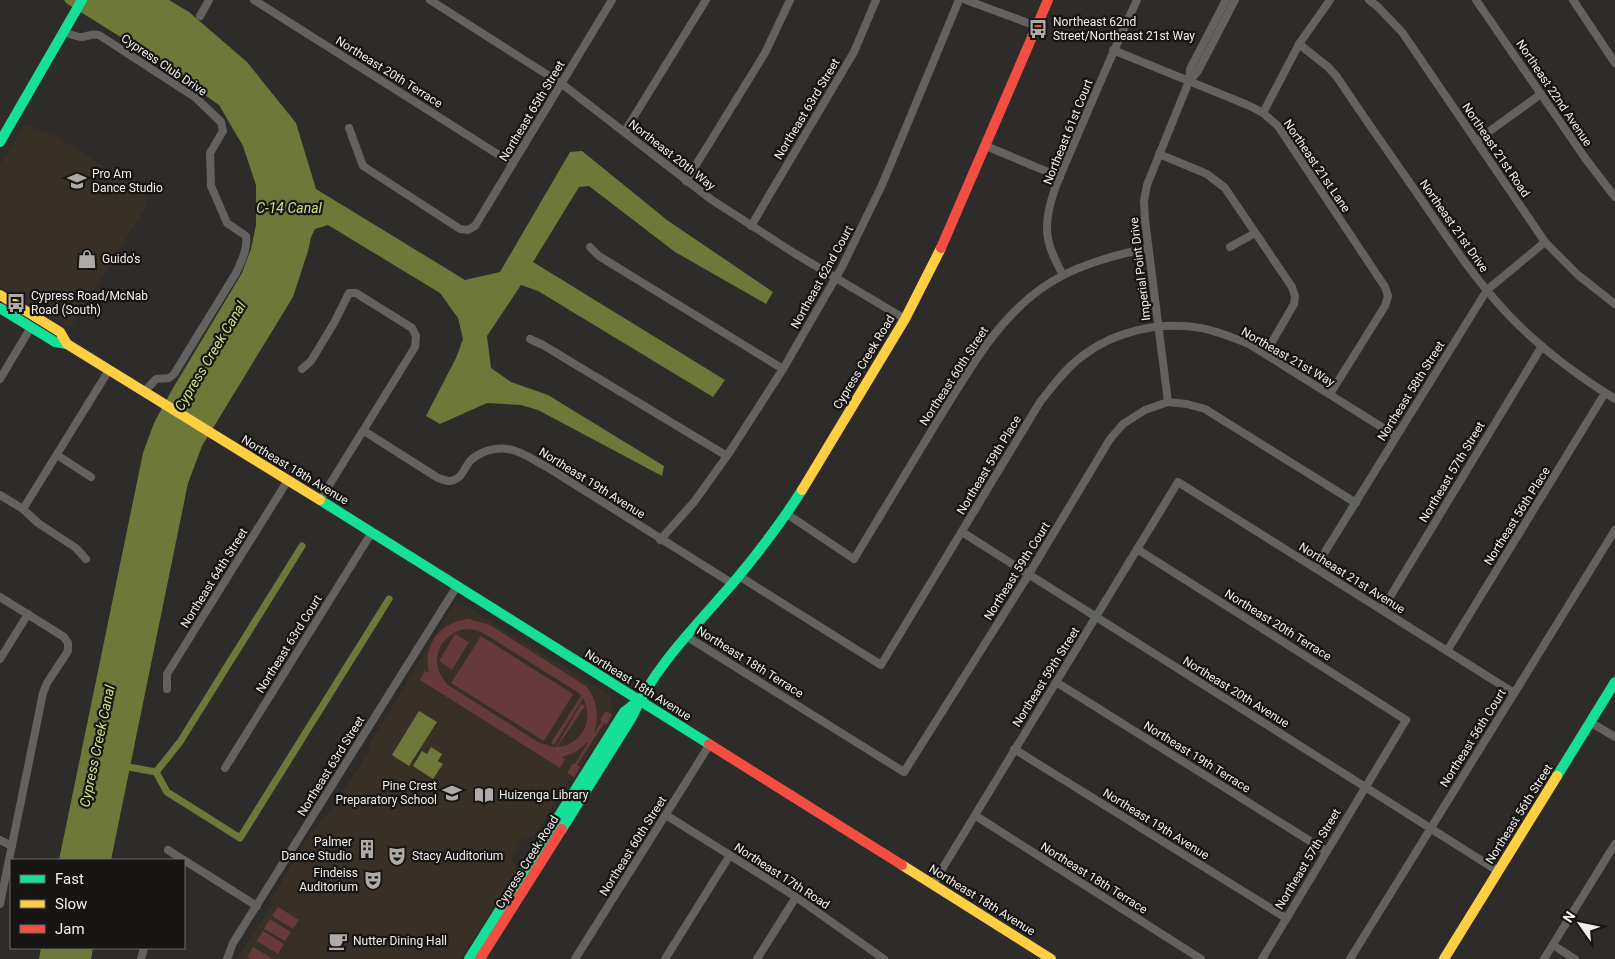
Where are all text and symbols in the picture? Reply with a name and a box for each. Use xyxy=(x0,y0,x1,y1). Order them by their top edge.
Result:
place label: Northeast 62nd Street/Northeast 21st Way xyxy=(1053,15,1195,43)
bus stop icon: Northeast 62nd Street/Northeast 21st Way xyxy=(1027,18,1049,40)
street label: Cypress Club Drive xyxy=(119,31,209,99)
street label: Northeast 20th Terrace xyxy=(333,33,445,111)
street label: Northeast 22nd Avenue xyxy=(1513,37,1595,149)
street label: Northeast 63rd Street xyxy=(771,56,843,162)
street label: Northeast 65th Street xyxy=(496,58,568,164)
street label: Northeast 61st Court xyxy=(1040,77,1096,187)
street label: Northeast 21st Road xyxy=(1459,100,1533,200)
street label: Northeast 20th Way xyxy=(626,117,718,193)
street label: Northeast 21st Lane xyxy=(1281,117,1353,215)
place label: Pro Am Dance Studio xyxy=(92,167,163,195)
school or university icon: Pro Am Dance Studio xyxy=(66,170,88,192)
street label: Northeast 21st Drive xyxy=(1417,177,1491,275)
water label: C-14 Canal xyxy=(256,200,323,216)
street label: Imperial Point Drive xyxy=(1127,217,1153,321)
street label: Northeast 62nd Court xyxy=(788,223,856,331)
shop icon: Guido's xyxy=(76,248,98,270)
place label: Guido's xyxy=(102,252,140,266)
place label: Cypress Road/McNab Road (South) xyxy=(31,289,148,317)
bus stop icon: Cypress Road/McNab Road (South) xyxy=(5,292,27,314)
water label: Cypress Creek Canal xyxy=(171,298,249,413)
street label: Cypress Creek Road xyxy=(830,313,898,411)
street label: Northeast 60th Street xyxy=(917,324,991,428)
street label: Northeast 21st Way xyxy=(1239,325,1337,390)
street label: Northeast 58th Street xyxy=(1375,338,1447,443)
street label: Northeast 59th Place xyxy=(954,413,1024,517)
street label: Northeast 57th Street xyxy=(1416,419,1488,525)
street label: Northeast 18th Avenue xyxy=(239,432,351,508)
street label: Northeast 19th Avenue xyxy=(536,445,648,521)
street label: Northeast 56th Place xyxy=(1481,464,1553,568)
street label: Northeast 59th Court xyxy=(981,519,1053,623)
street label: Northeast 64th Street xyxy=(178,525,250,630)
street label: Northeast 21st Avenue xyxy=(1297,540,1407,616)
street label: Northeast 20th Terrace xyxy=(1222,586,1334,664)
street label: Northeast 63rd Court xyxy=(253,592,325,696)
street label: Northeast 18th Terrace xyxy=(694,623,806,701)
street label: Northeast 59th Street xyxy=(1010,624,1082,729)
street label: Northeast 18th Avenue xyxy=(582,647,694,723)
street label: Northeast 20th Avenue xyxy=(1180,654,1292,730)
water label: Cypress Creek Canal xyxy=(76,683,118,809)
street label: Northeast 56th Court xyxy=(1437,686,1509,790)
street label: Northeast 63rd Street xyxy=(295,713,367,819)
street label: Northeast 19th Terrace xyxy=(1141,718,1253,796)
street label: Northeast 56th Street xyxy=(1483,761,1555,866)
place label: Pine Crest Preparatory School xyxy=(335,779,437,807)
school or university icon: Pine Crest Preparatory School xyxy=(441,782,463,804)
library icon: Huizenga Library xyxy=(473,784,495,806)
street label: Northeast 19th Avenue xyxy=(1100,786,1212,862)
place label: Huizenga Library xyxy=(499,788,589,802)
street label: Northeast 60th Street xyxy=(597,793,669,898)
street label: Northeast 57th Street xyxy=(1272,806,1344,912)
street label: Cypress Creek Road xyxy=(493,813,561,911)
place label: Palmer Dance Studio xyxy=(281,835,352,863)
building icon: Palmer Dance Studio xyxy=(356,838,378,860)
street label: Northeast 18th Terrace xyxy=(1038,839,1150,917)
street label: Northeast 17th Road xyxy=(732,840,832,912)
theatre icon: Stacy Auditorium xyxy=(386,845,408,867)
place label: Stacy Auditorium xyxy=(412,849,503,863)
legend xyxy=(10,859,185,949)
street label: Northeast 18th Avenue xyxy=(926,862,1038,938)
place label: Findeiss Auditorium xyxy=(299,866,358,894)
theatre icon: Findeiss Auditorium xyxy=(362,869,384,891)
text: Fast xyxy=(55,870,84,888)
text: Slow xyxy=(55,895,87,913)
north arrow xyxy=(1555,899,1605,949)
text: N xyxy=(1560,908,1579,925)
text: Jam xyxy=(55,920,85,938)
cafe icon: Nutter Dining Hall xyxy=(327,930,349,952)
place label: Nutter Dining Hall xyxy=(353,934,447,948)

